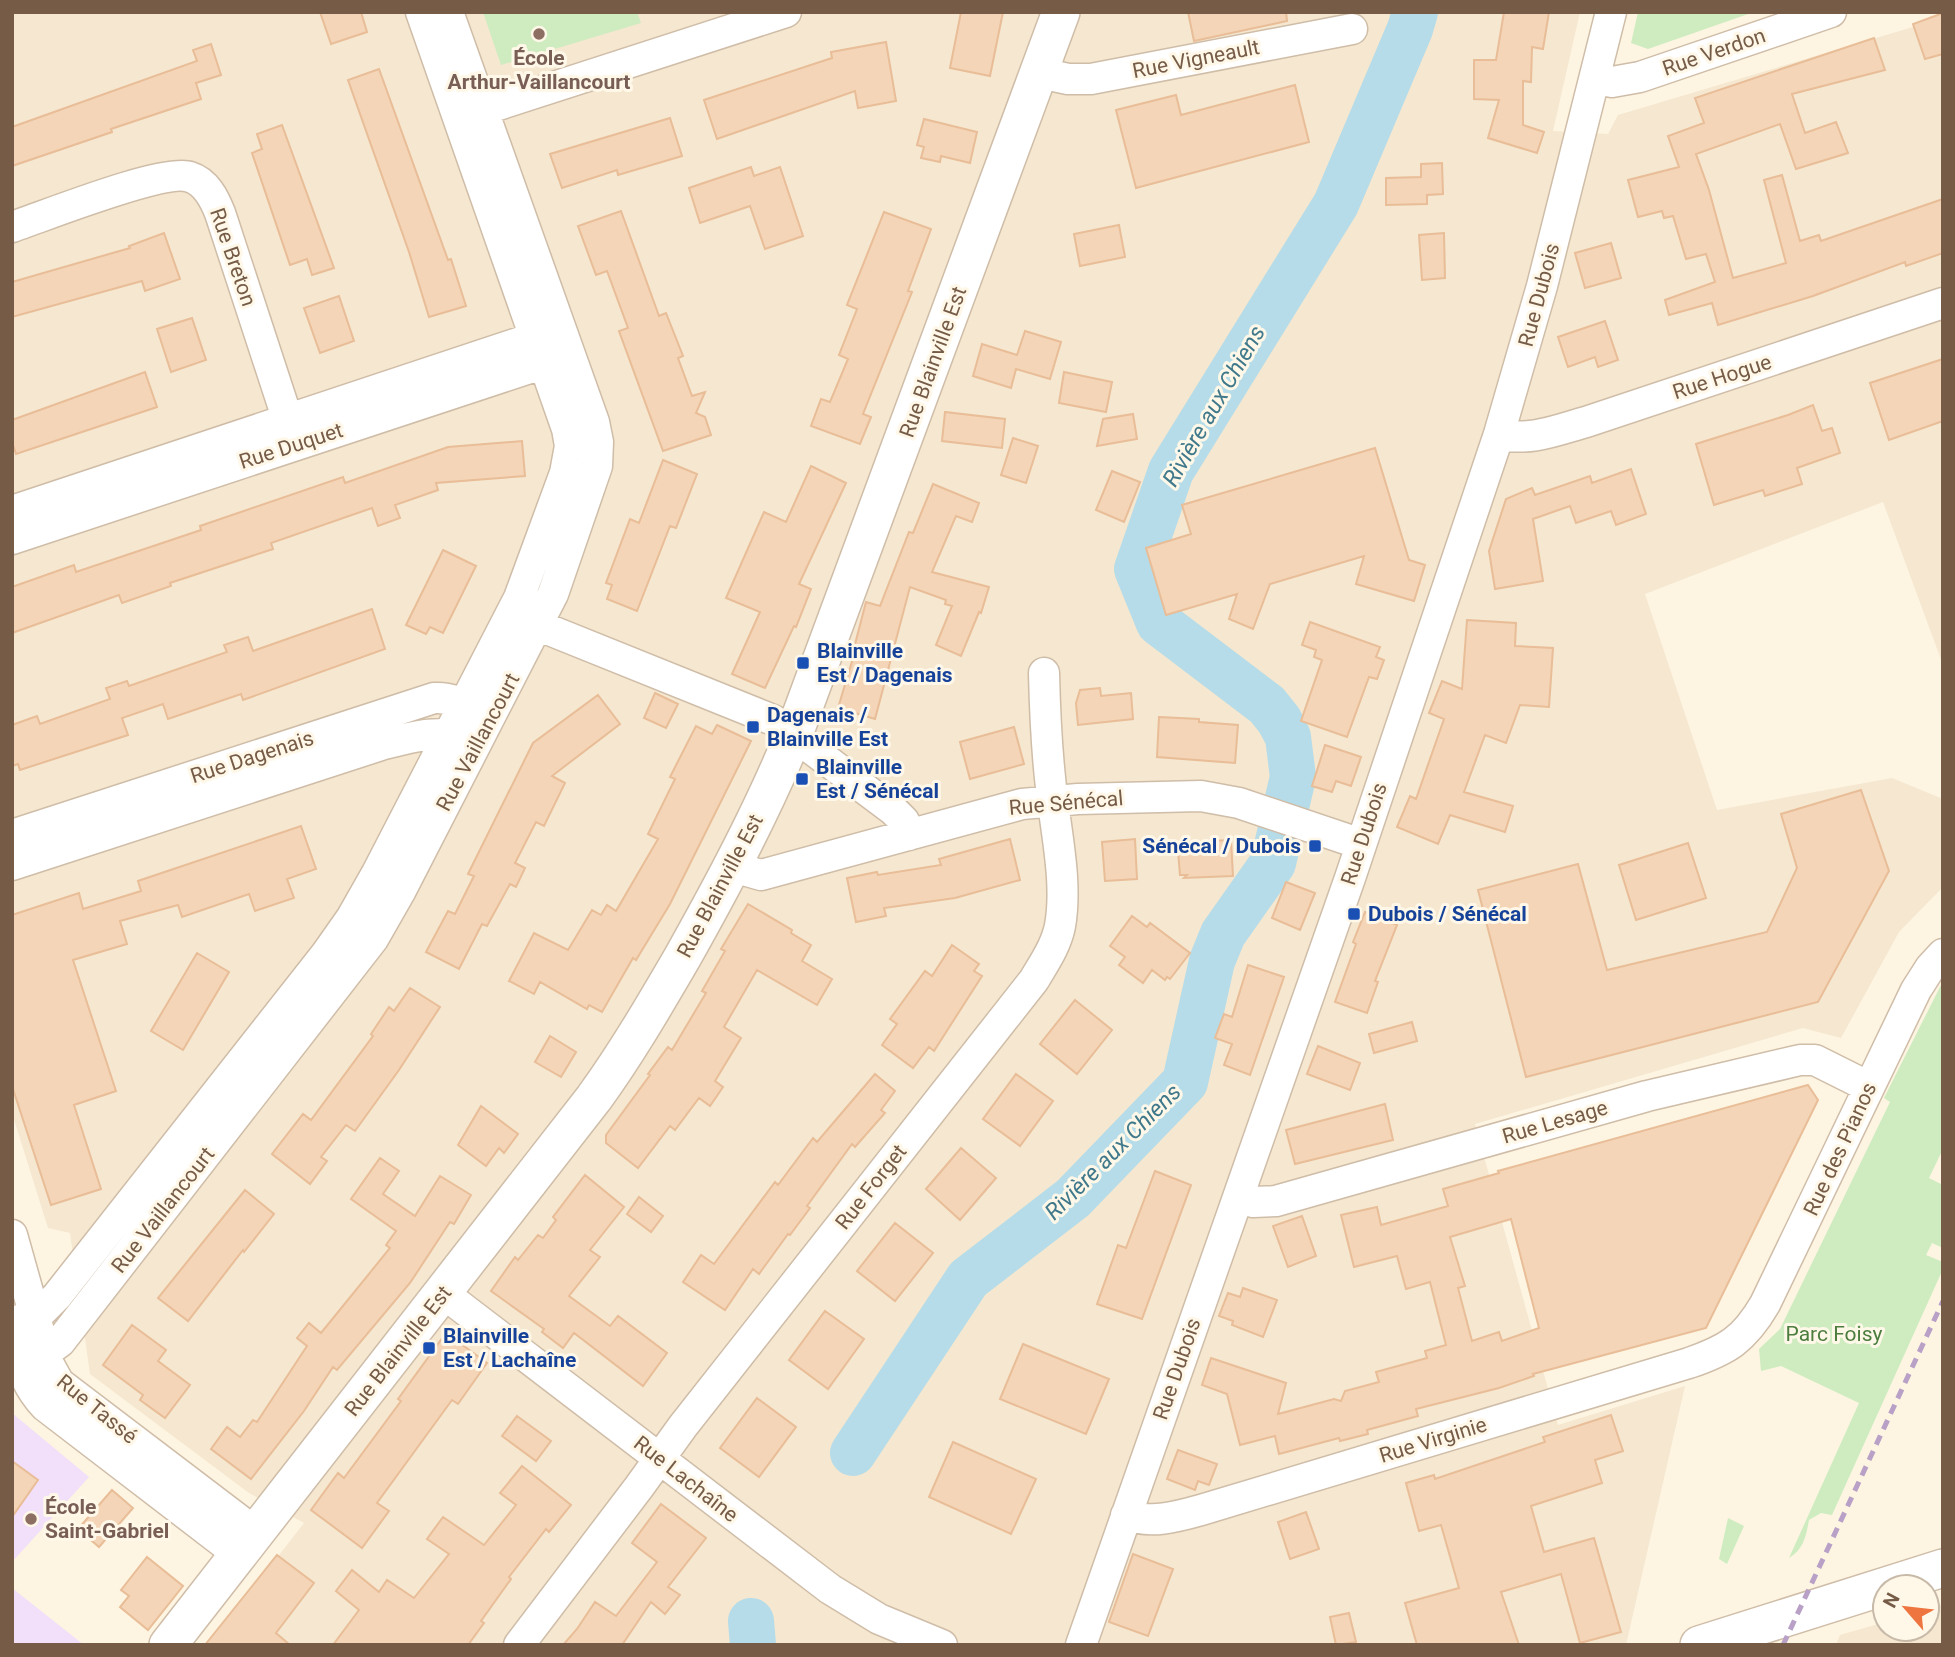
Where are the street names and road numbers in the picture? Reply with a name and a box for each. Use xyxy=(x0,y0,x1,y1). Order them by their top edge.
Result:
street label: Rue Verdon xyxy=(1659,23,1769,81)
street label: Rue Vigneault xyxy=(1130,35,1262,83)
street label: Rue Breton xyxy=(205,205,261,309)
street label: Rue Dubois xyxy=(1514,241,1564,349)
street label: Rue Blainville Est xyxy=(895,283,971,441)
street label: Rue Hogue xyxy=(1670,350,1774,404)
street label: Rue Duquet xyxy=(236,418,346,474)
street label: Rue Vaillancourt xyxy=(432,669,524,815)
street label: Rue Dagenais xyxy=(187,726,317,788)
street label: Rue Dubois xyxy=(1336,780,1392,888)
street label: Rue Sénécal xyxy=(1008,786,1124,820)
street label: Rue Blainville Est xyxy=(672,810,768,962)
street label: Rue des Pianos xyxy=(1799,1079,1881,1219)
street label: Rue Lesage xyxy=(1500,1096,1610,1148)
street label: Rue Forget xyxy=(830,1140,912,1234)
street label: Rue Vaillancourt xyxy=(107,1142,219,1278)
street label: Rue Blainville Est xyxy=(340,1281,456,1421)
street label: Rue Dubois xyxy=(1148,1315,1206,1423)
street label: Rue Tassé xyxy=(52,1369,142,1449)
street label: Rue Virginie xyxy=(1376,1412,1490,1468)
street label: Rue Lachaîne xyxy=(629,1431,743,1527)

